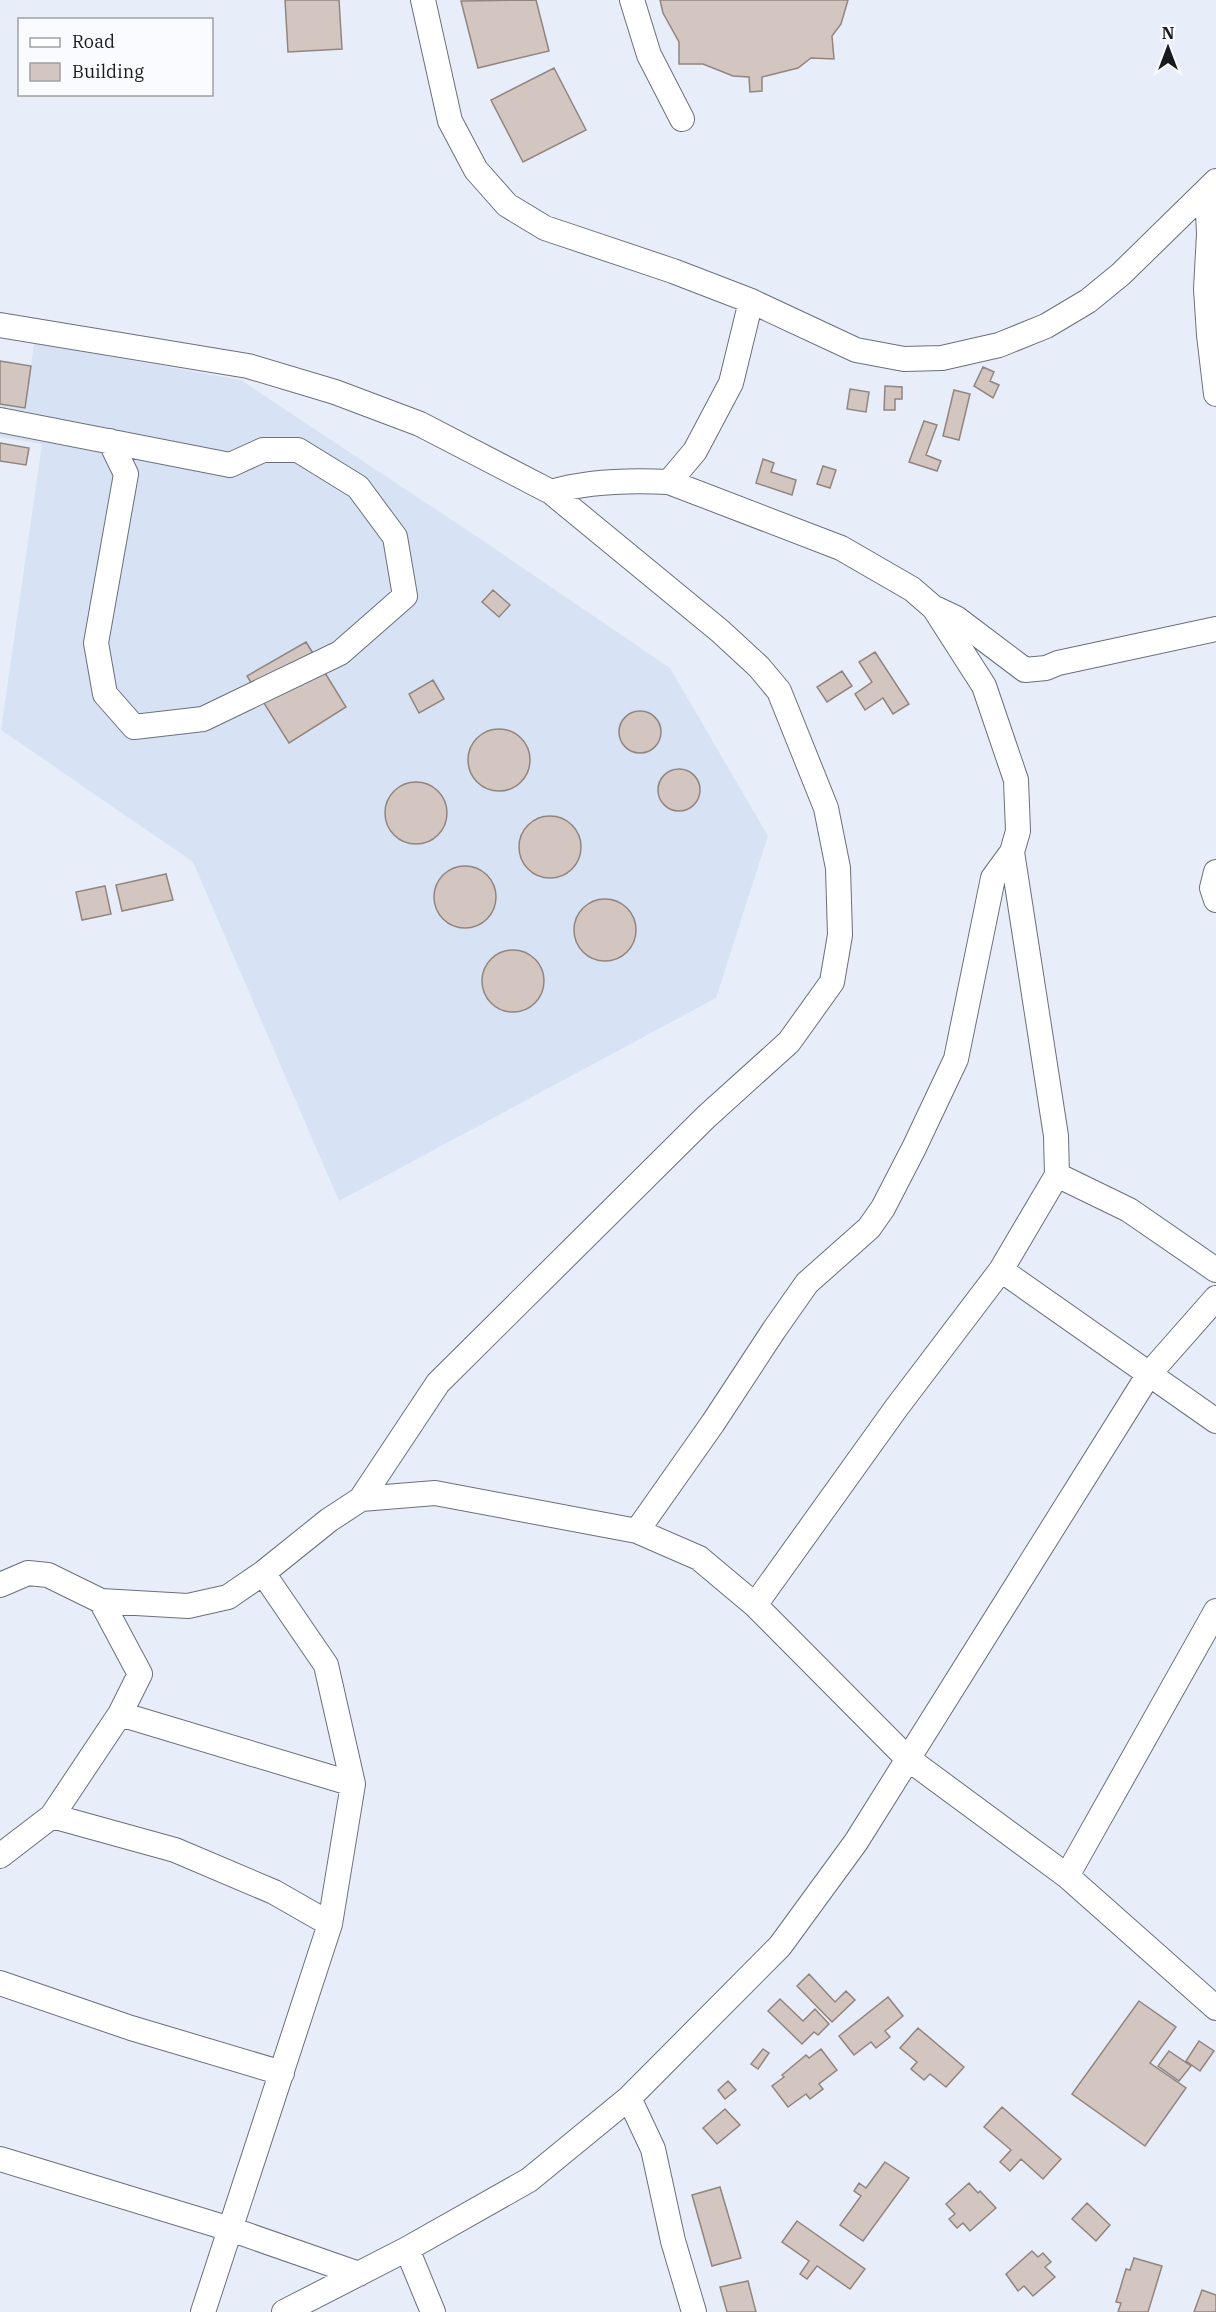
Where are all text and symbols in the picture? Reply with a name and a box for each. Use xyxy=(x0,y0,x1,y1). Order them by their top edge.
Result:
legend xyxy=(18,18,213,96)
north arrow xyxy=(1138,18,1198,78)
text: N xyxy=(1162,23,1174,43)
text: Road xyxy=(72,30,115,53)
text: Building xyxy=(72,60,144,83)

